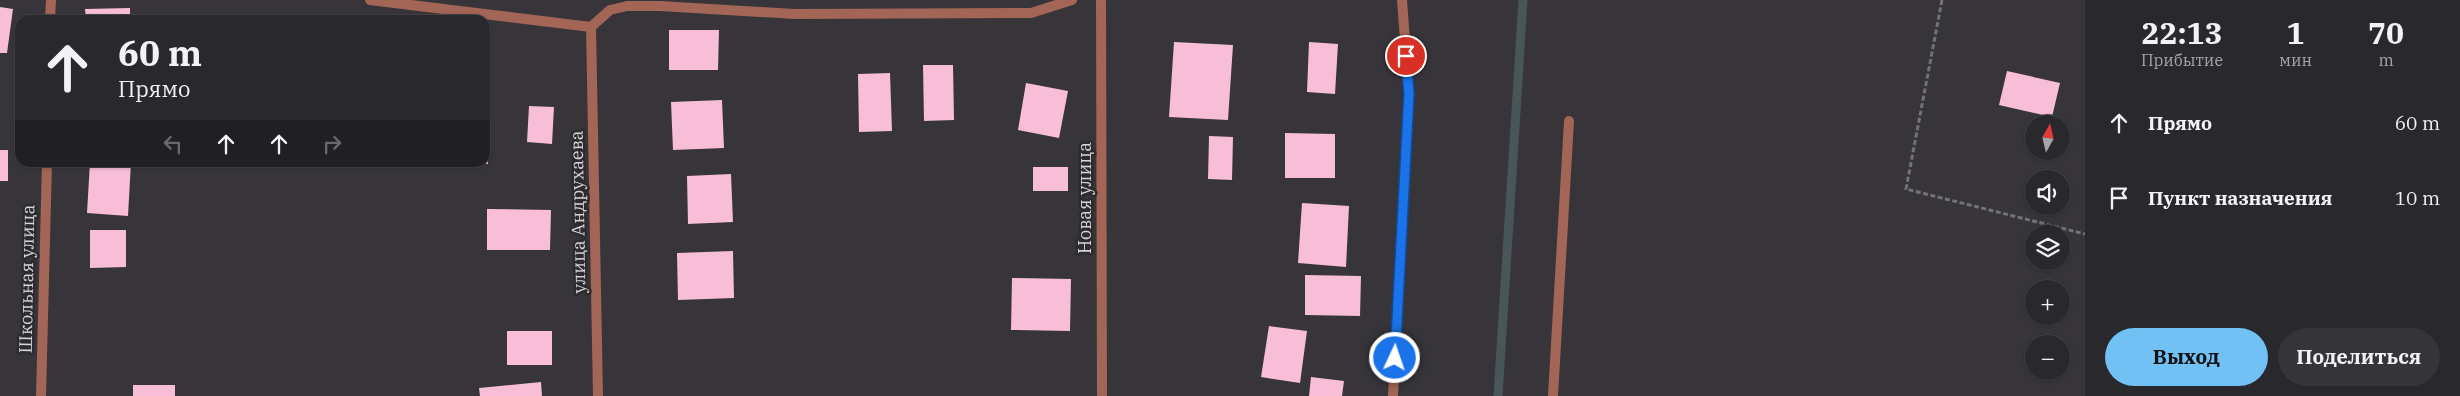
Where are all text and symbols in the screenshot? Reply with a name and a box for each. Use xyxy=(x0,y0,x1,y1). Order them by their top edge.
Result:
text: 22:13 xyxy=(2141,13,2223,52)
text: 1 xyxy=(2287,13,2305,52)
text: 70 xyxy=(2368,13,2404,52)
text: 60 m xyxy=(118,30,202,76)
icon: ahead xyxy=(35,35,100,100)
pin xyxy=(1385,35,1427,77)
icon: arrive xyxy=(1392,42,1420,70)
text: Прибытие xyxy=(2141,50,2223,70)
text: мин xyxy=(2279,50,2312,70)
text: m xyxy=(2378,50,2394,70)
text: Прямо xyxy=(118,74,190,103)
icon: ahead xyxy=(2105,109,2133,137)
text: Прямо xyxy=(2148,111,2212,135)
text: 60 m xyxy=(2395,111,2440,135)
north arrow xyxy=(2025,115,2070,160)
map controls xyxy=(2025,115,2070,380)
icon: left xyxy=(159,130,187,158)
icon: ahead xyxy=(212,130,240,158)
icon: ahead xyxy=(265,130,293,158)
icon: right xyxy=(318,130,346,158)
street label: улица Андрухаева xyxy=(565,130,590,294)
street label: Новая улица xyxy=(1073,142,1096,254)
button: sound xyxy=(2025,170,2070,215)
icon: arrive xyxy=(2105,184,2133,212)
text: Пункт назначения xyxy=(2148,186,2332,210)
text: 10 m xyxy=(2395,186,2440,210)
street label: Школьная улица xyxy=(14,204,39,354)
button: layers xyxy=(2025,225,2070,270)
button: + xyxy=(2025,280,2070,325)
button: Выход xyxy=(2105,328,2268,386)
button: Поделиться xyxy=(2278,328,2440,386)
position arrow xyxy=(1368,331,1420,383)
button: − xyxy=(2025,335,2070,380)

